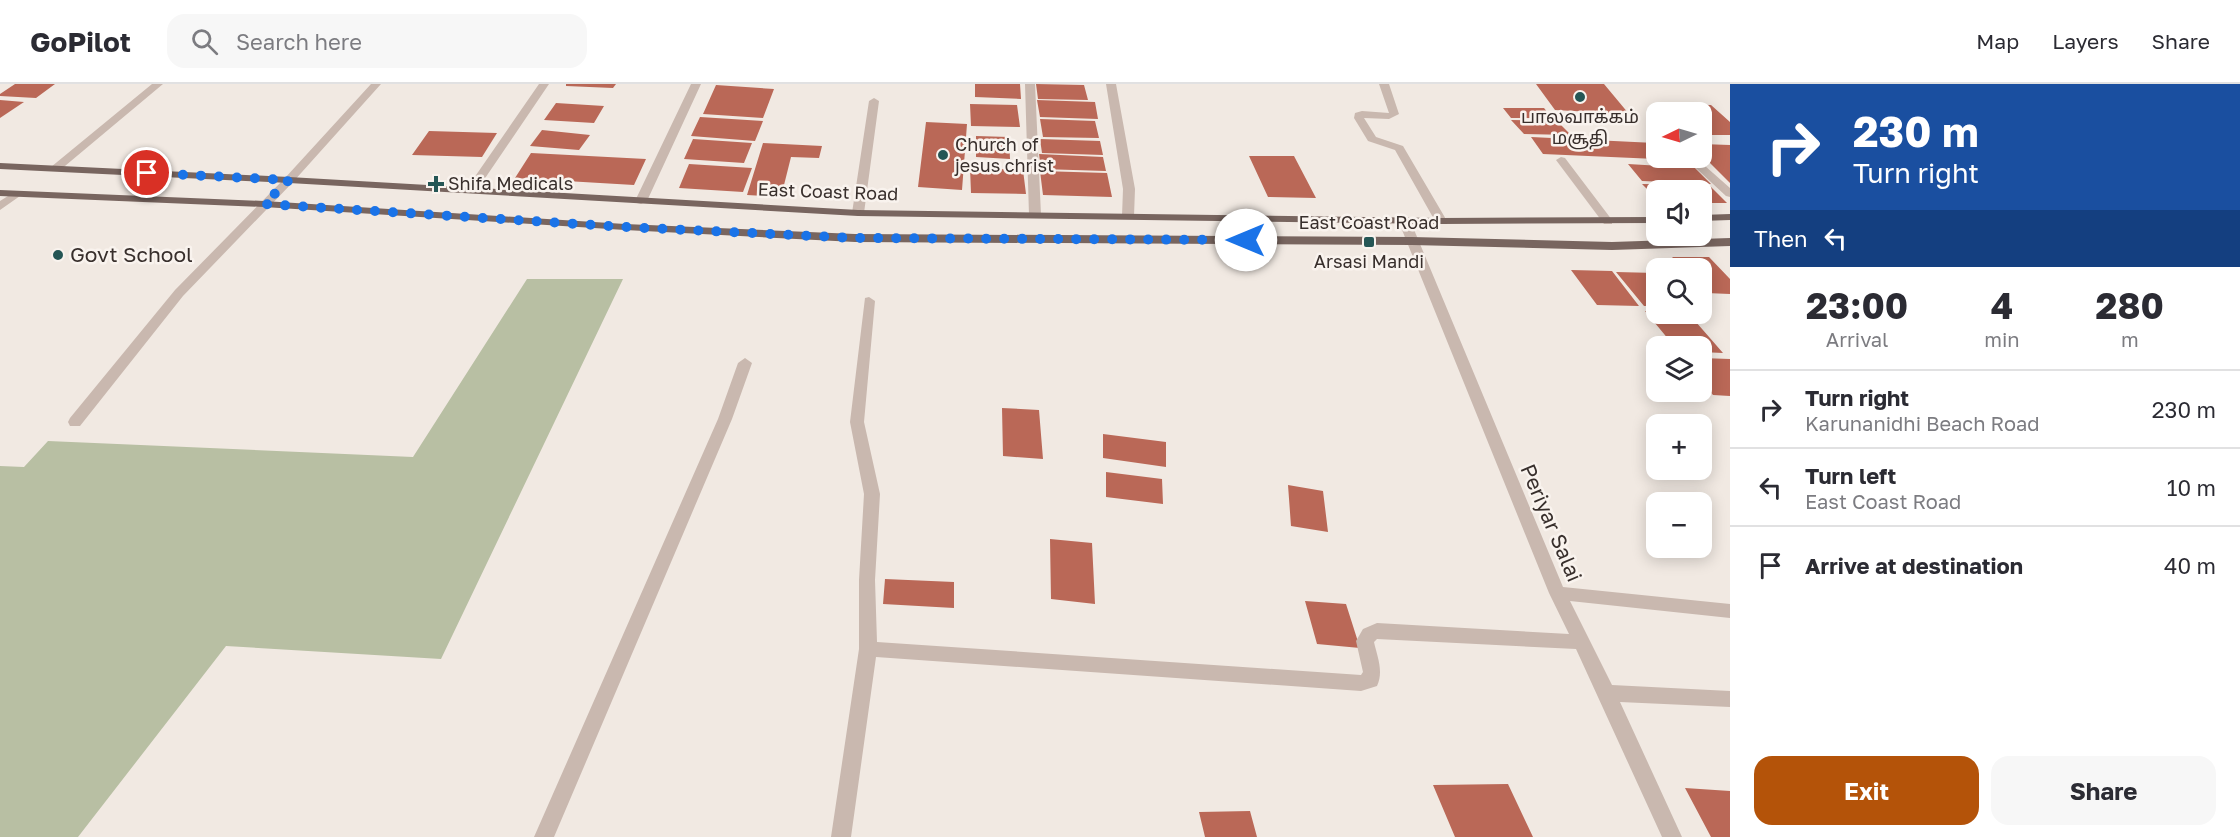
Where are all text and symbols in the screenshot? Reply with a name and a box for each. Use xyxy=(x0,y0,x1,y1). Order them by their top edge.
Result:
search box xyxy=(167,14,587,68)
text: GoPilot xyxy=(30,25,131,58)
icon: search xyxy=(188,25,221,58)
text: Search here xyxy=(236,28,362,55)
text: Map xyxy=(1976,28,2019,54)
text: Layers xyxy=(2052,28,2119,54)
text: Share xyxy=(2152,28,2210,54)
marker: பாலவாக்கம் மசூதி xyxy=(1573,90,1587,104)
north arrow xyxy=(1646,102,1712,168)
map controls xyxy=(1646,102,1712,558)
place label: பாலவாக்கம் மசூதி xyxy=(1521,105,1639,150)
text: 230 m xyxy=(1853,106,1979,156)
icon: right xyxy=(1754,108,1832,186)
place label: Church of jesus christ xyxy=(954,133,1054,176)
pin xyxy=(121,147,172,198)
marker: Church of jesus christ xyxy=(936,148,950,162)
icon: arrive xyxy=(130,156,163,189)
text: Turn right xyxy=(1853,157,1979,189)
place label: Shifa Medicals xyxy=(448,172,573,194)
marker: Shifa Medicals xyxy=(429,177,443,191)
street label: East Coast Road xyxy=(757,178,899,204)
button: sound xyxy=(1646,180,1712,246)
position arrow xyxy=(1214,208,1278,272)
street label: East Coast Road xyxy=(1299,211,1439,233)
icon: left xyxy=(1819,222,1852,255)
text: Then xyxy=(1754,225,1807,252)
marker: Arsasi Mandi xyxy=(1362,235,1376,249)
place label: Govt School xyxy=(70,241,193,267)
marker: Govt School xyxy=(51,248,65,262)
place label: Arsasi Mandi xyxy=(1314,250,1424,272)
button: search xyxy=(1646,258,1712,324)
text: 23:00 xyxy=(1806,284,1908,327)
text: 4 xyxy=(1991,284,2013,327)
text: 280 xyxy=(2096,284,2164,327)
text: Arrival xyxy=(1826,327,1888,351)
text: min xyxy=(1984,327,2020,351)
text: m xyxy=(2121,327,2139,351)
button: layers xyxy=(1646,336,1712,402)
text: Turn right xyxy=(1805,384,1909,411)
icon: right xyxy=(1754,393,1787,426)
text: 230 m xyxy=(2152,396,2216,423)
text: Karunanidhi Beach Road xyxy=(1805,411,2040,435)
button: + xyxy=(1646,414,1712,480)
street label: Periyar Salai xyxy=(1515,460,1588,585)
text: Turn left xyxy=(1805,462,1896,489)
icon: left xyxy=(1754,471,1787,504)
text: 10 m xyxy=(2167,474,2216,501)
text: East Coast Road xyxy=(1805,489,1961,513)
button: − xyxy=(1646,492,1712,558)
icon: arrive xyxy=(1754,549,1787,582)
text: Arrive at destination xyxy=(1805,552,2023,579)
text: 40 m xyxy=(2164,552,2216,579)
button: Exit xyxy=(1754,756,1979,825)
button: Share xyxy=(1991,756,2216,825)

